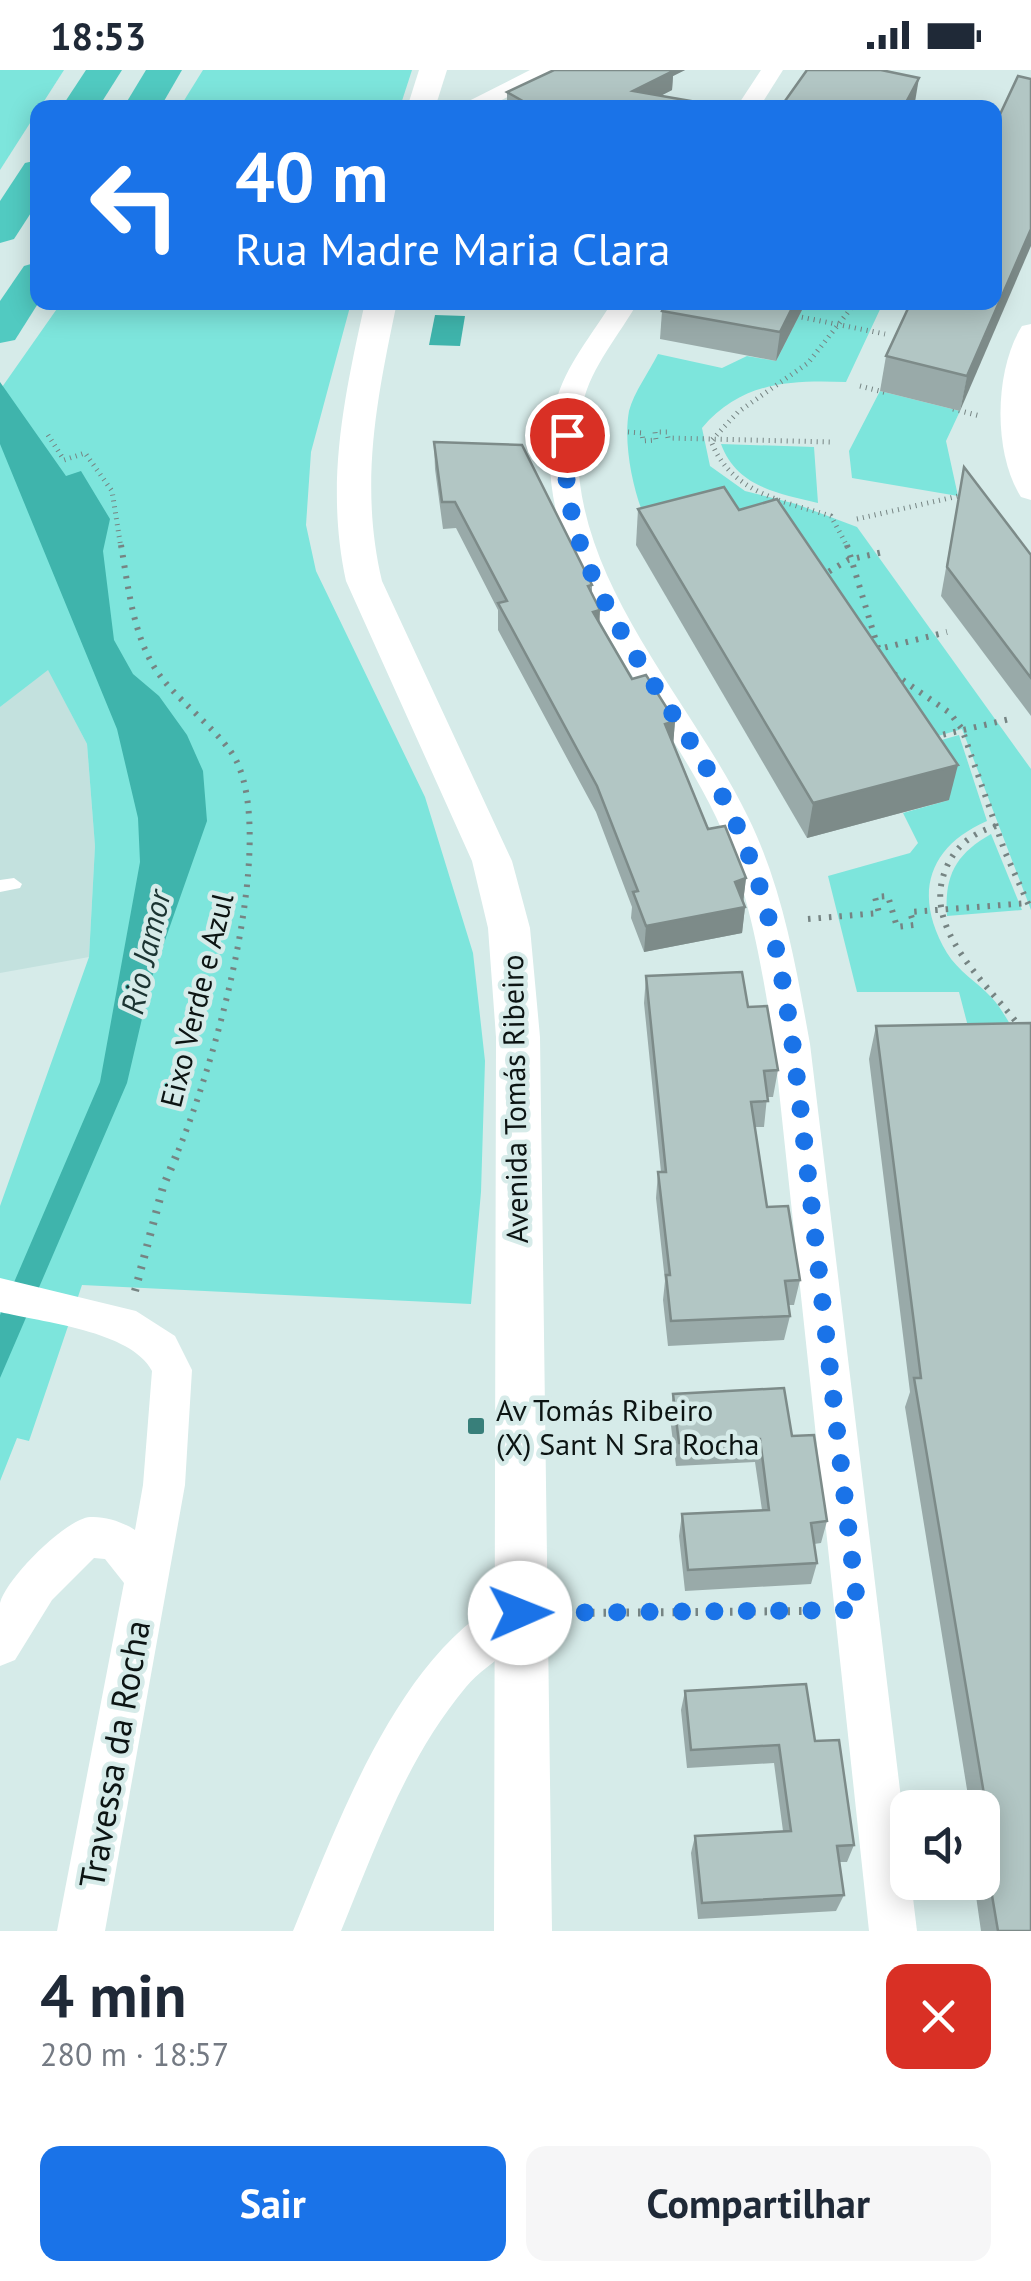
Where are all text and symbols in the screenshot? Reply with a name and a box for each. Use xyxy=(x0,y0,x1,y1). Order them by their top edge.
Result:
text: 18:53 xyxy=(50,11,146,60)
text: 40 m xyxy=(235,131,388,221)
icon: left xyxy=(70,140,200,270)
text: Rua Madre Maria Clara xyxy=(235,219,671,277)
pin xyxy=(525,393,610,478)
icon: arrive xyxy=(540,408,595,463)
water label: Rio Jamor xyxy=(110,884,180,1018)
street label: Eixo Verde e Azul xyxy=(151,888,242,1111)
street label: Avenida Tomás Ribeiro xyxy=(492,954,536,1244)
place label: Av Tomás Ribeiro (X) Sant N Sra Rocha xyxy=(496,1390,759,1463)
marker: Av Tomás Ribeiro (X) Sant N Sra Rocha xyxy=(465,1415,487,1437)
position arrow xyxy=(468,1561,572,1665)
street label: Travessa da Rocha xyxy=(68,1616,160,1892)
map controls xyxy=(890,1790,1000,1900)
button: sound xyxy=(890,1790,1000,1900)
text: 4 min xyxy=(40,1956,186,2034)
button: close xyxy=(886,1964,991,2069)
text: 280 m · 18:57 xyxy=(40,2033,229,2075)
button: Sair xyxy=(40,2146,506,2261)
button: Compartilhar xyxy=(526,2146,991,2261)

